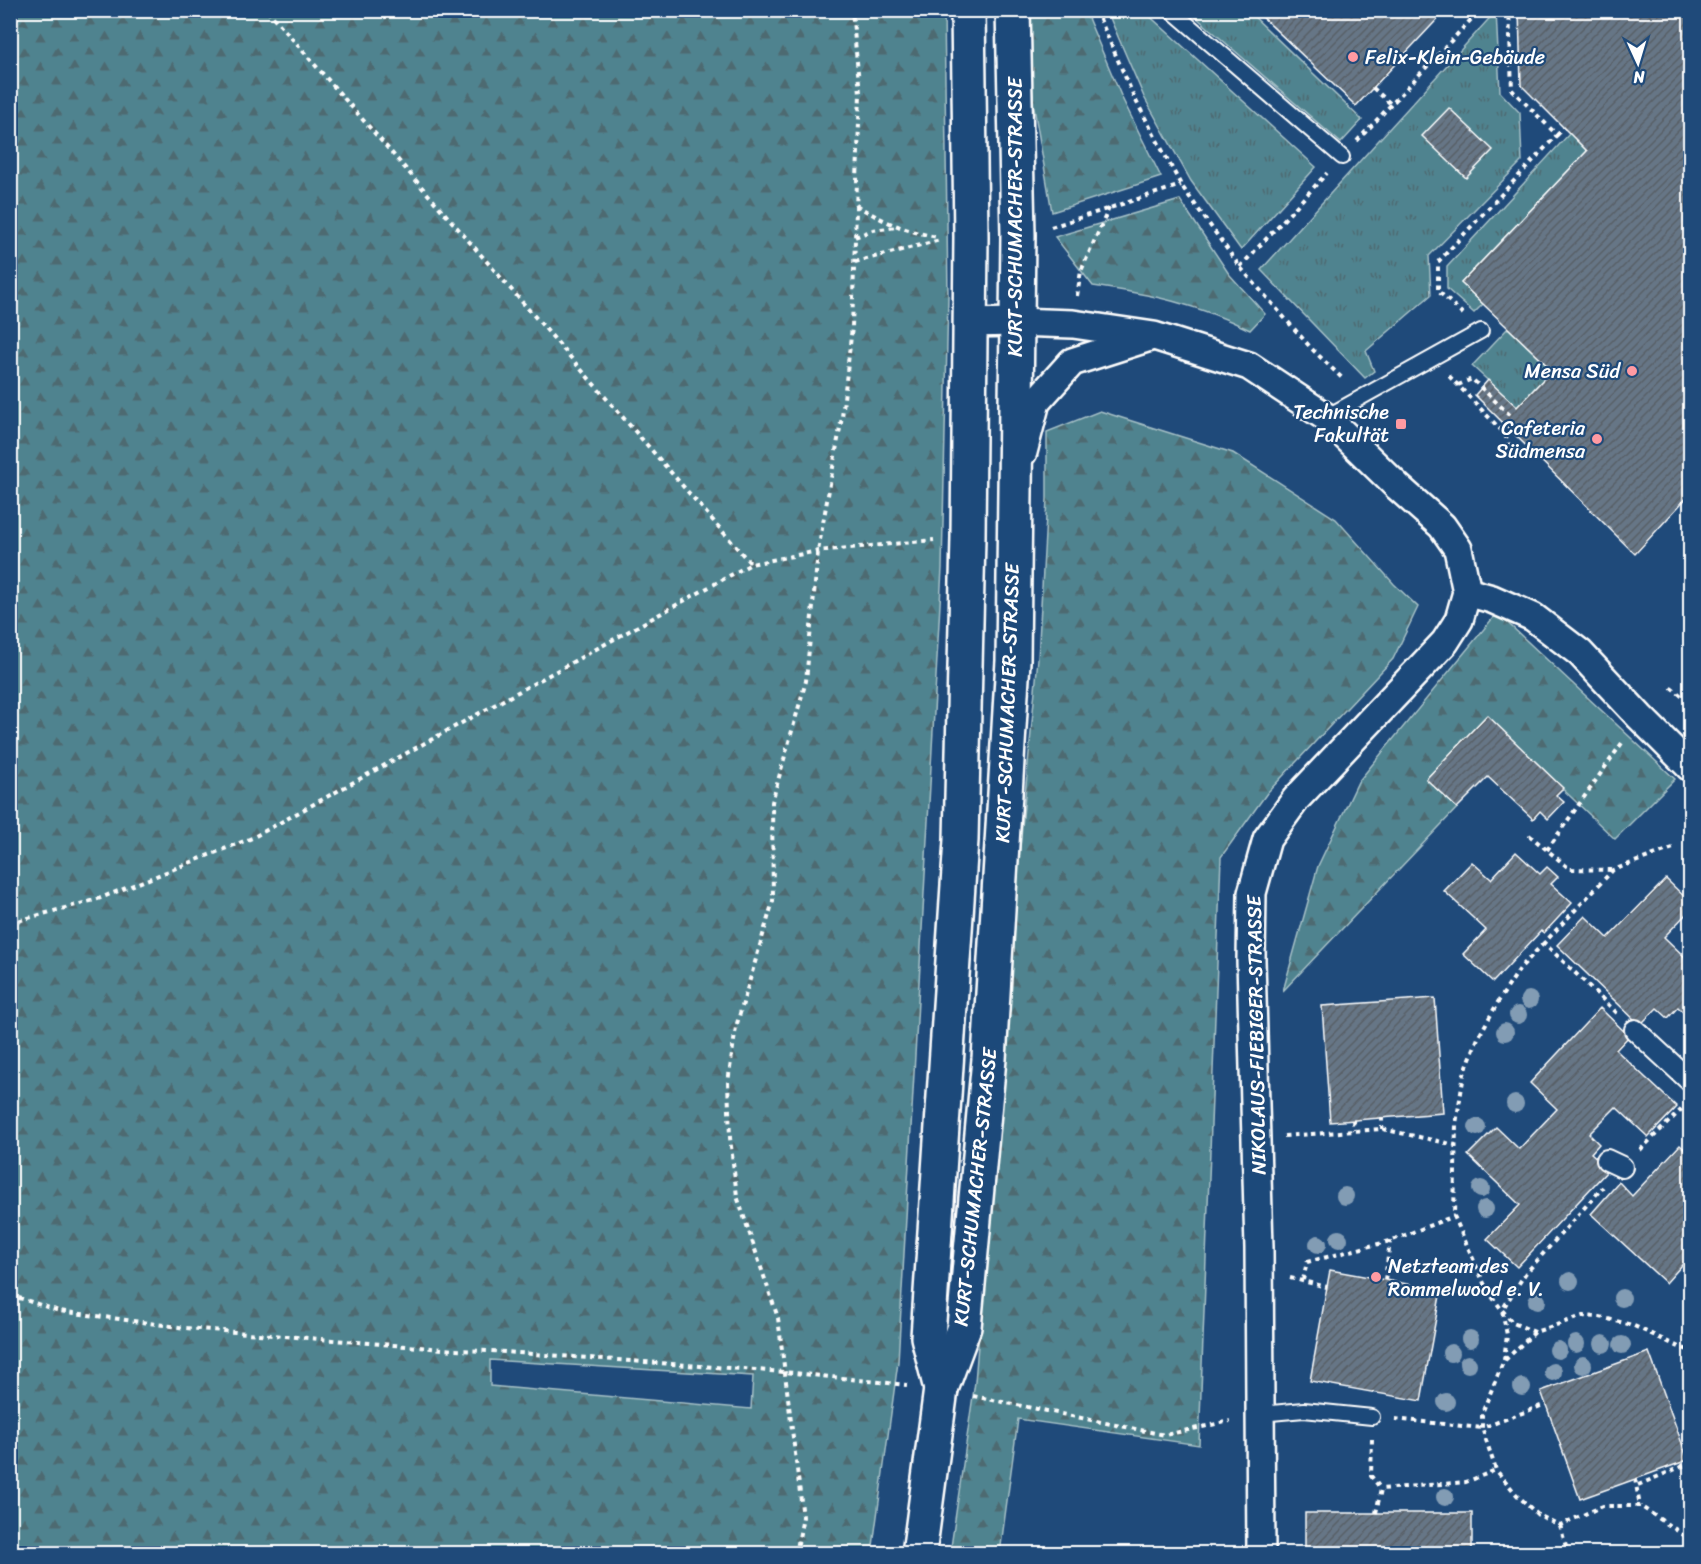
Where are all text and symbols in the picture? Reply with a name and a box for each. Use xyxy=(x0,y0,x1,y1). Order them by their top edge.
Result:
north arrow xyxy=(1608,33,1668,93)
place label: Felix-Klein-Gebäude xyxy=(1365,40,1545,75)
marker: Felix-Klein-Gebäude xyxy=(1346,50,1360,64)
text: N xyxy=(1632,63,1647,92)
street label: KURT-SCHUMACHER-STRASSE xyxy=(998,75,1033,357)
place label: Mensa Süd xyxy=(1524,354,1621,389)
marker: Mensa Süd xyxy=(1625,364,1639,378)
place label: Technische Fakultät xyxy=(1293,395,1389,453)
place label: Cafeteria Südmensa xyxy=(1495,411,1586,469)
marker: Technische Fakultät xyxy=(1394,417,1408,431)
marker: Cafeteria Südmensa xyxy=(1590,432,1604,446)
street label: KURT-SCHUMACHER-STRASSE xyxy=(985,561,1030,843)
street label: NIKOLAUS-FIEBIGER-STRASSE xyxy=(1237,893,1276,1175)
street label: KURT-SCHUMACHER-STRASSE xyxy=(943,1044,1008,1328)
place label: Netzteam des Rommelwood e. V. xyxy=(1388,1249,1544,1307)
marker: Netzteam des Rommelwood e. V. xyxy=(1369,1270,1383,1284)

